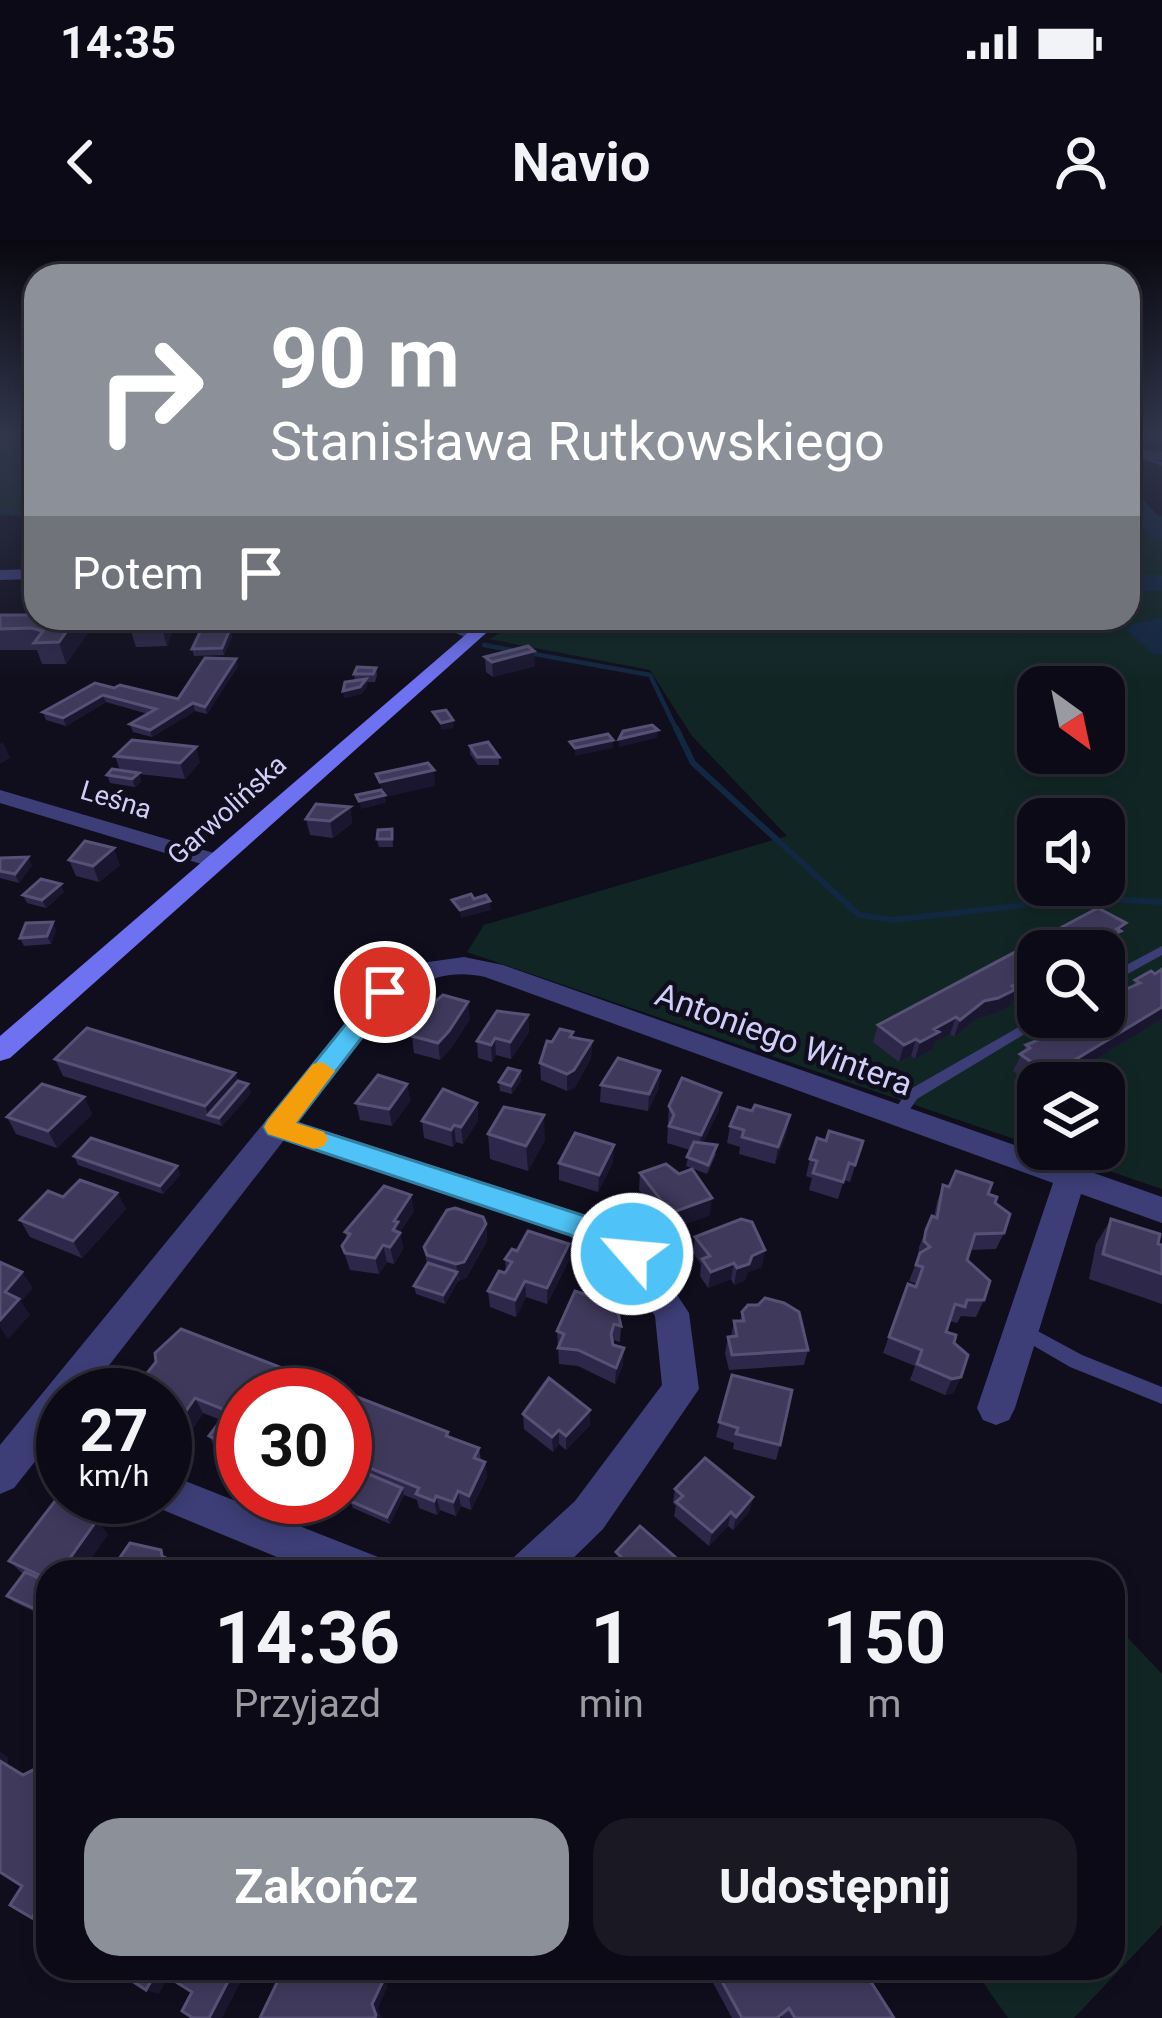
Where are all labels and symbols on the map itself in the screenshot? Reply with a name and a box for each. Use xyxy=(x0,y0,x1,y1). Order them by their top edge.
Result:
north arrow xyxy=(1017,666,1125,774)
street label: Garwolińska xyxy=(161,748,293,872)
street label: Leśna xyxy=(77,774,155,826)
pin xyxy=(334,941,436,1043)
street label: Antoniego Wintera xyxy=(650,974,918,1104)
position arrow xyxy=(569,1191,695,1317)
speed limit sign: 30 xyxy=(216,1368,372,1524)

